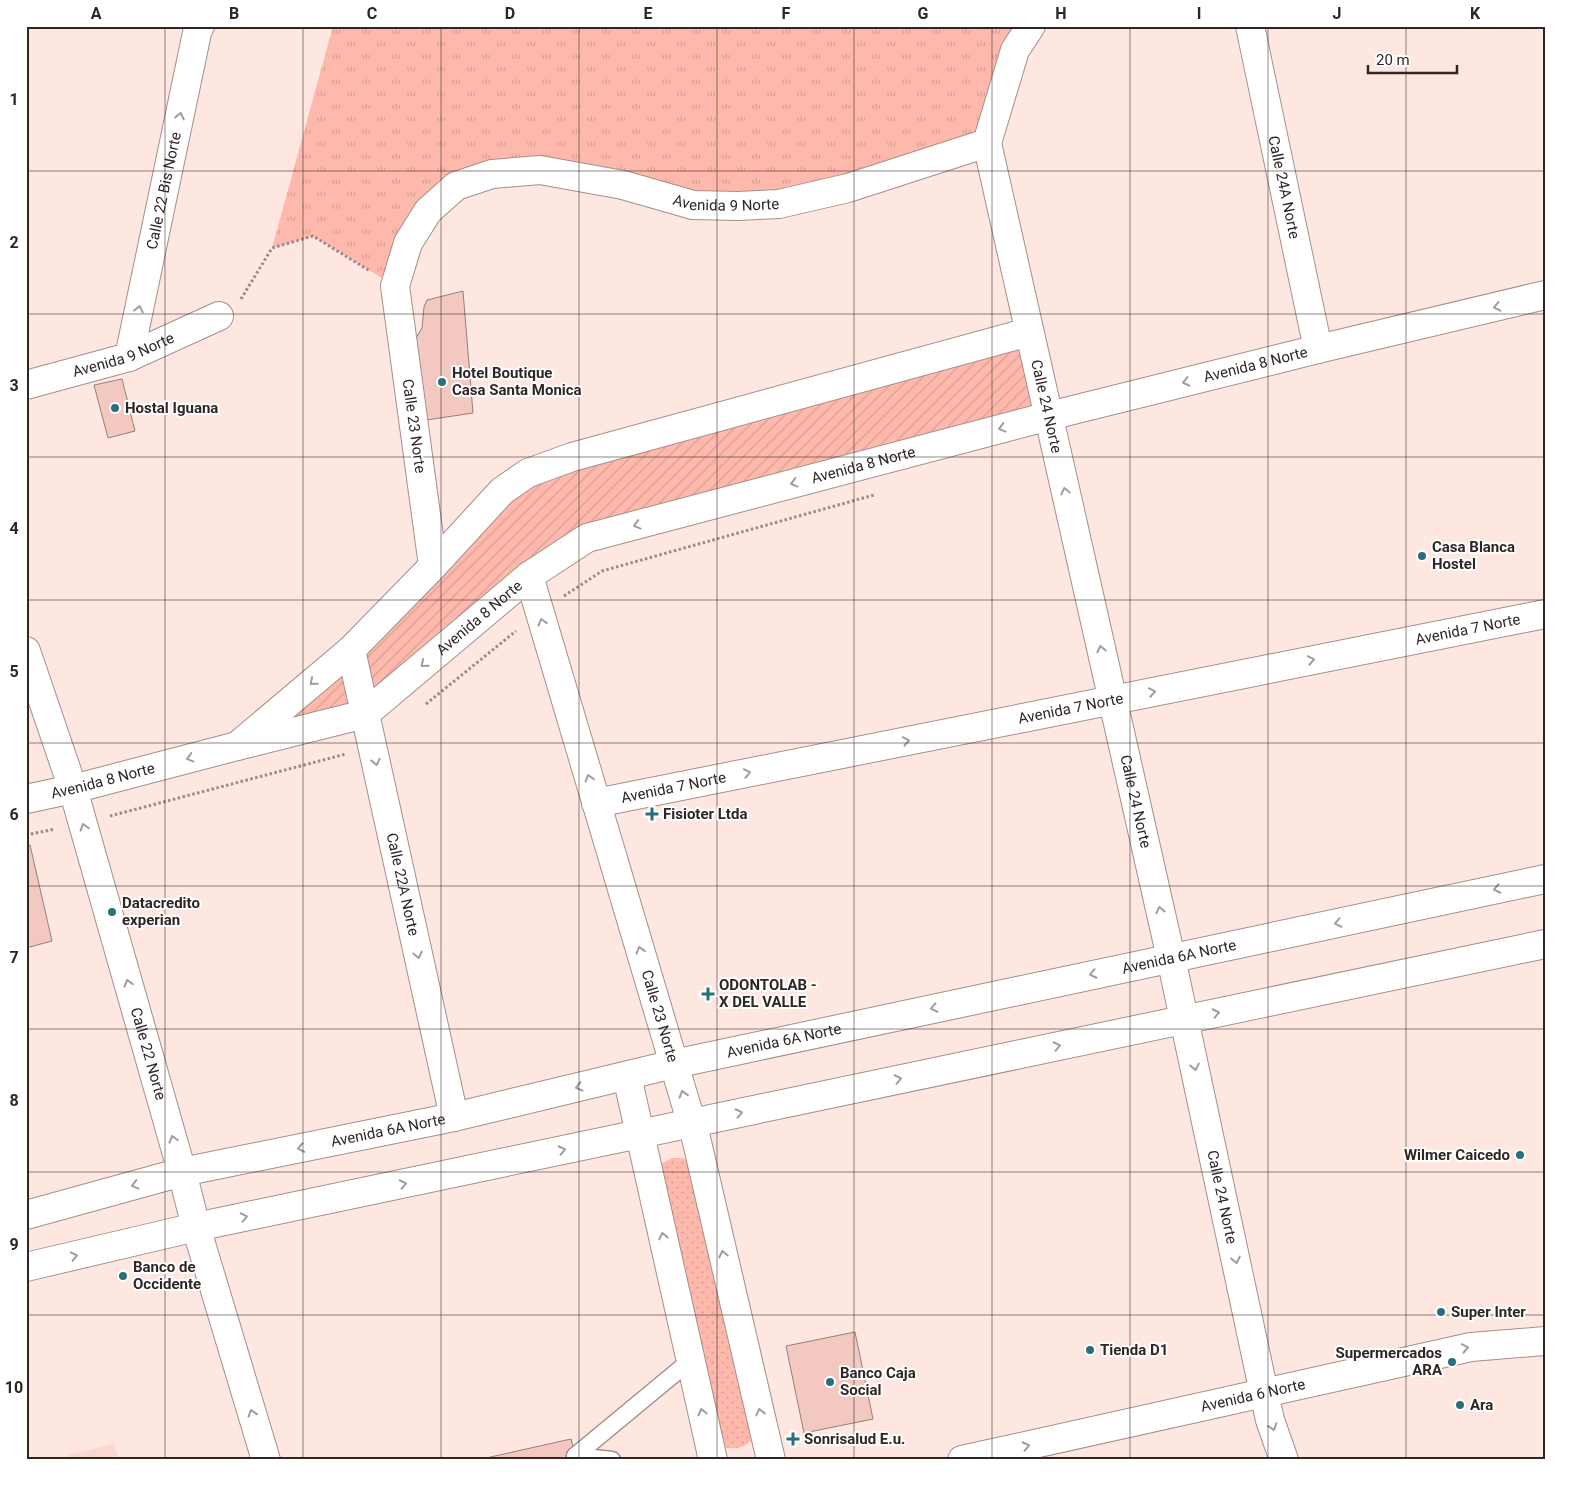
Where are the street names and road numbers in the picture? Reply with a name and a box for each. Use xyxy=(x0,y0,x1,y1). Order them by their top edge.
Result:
street label: Calle 22 Bis Norte xyxy=(143,130,185,251)
street label: Calle 24A Norte xyxy=(1264,134,1304,241)
street label: Avenida 9 Norte xyxy=(671,191,780,215)
street label: Avenida 9 Norte xyxy=(71,329,177,381)
street label: Avenida 8 Norte xyxy=(1202,343,1310,386)
street label: Calle 24 Norte xyxy=(1027,358,1066,455)
street label: Calle 23 Norte xyxy=(398,378,430,474)
street label: Avenida 8 Norte xyxy=(809,443,917,487)
street label: Avenida 8 Norte xyxy=(433,577,526,659)
street label: Avenida 7 Norte xyxy=(1414,610,1522,649)
street label: Avenida 7 Norte xyxy=(1017,689,1125,728)
street label: Calle 24 Norte xyxy=(1116,753,1155,850)
street label: Avenida 8 Norte xyxy=(49,759,157,802)
street label: Avenida 7 Norte xyxy=(619,768,728,807)
street label: Calle 22A Norte xyxy=(383,831,423,938)
street label: Avenida 6A Norte xyxy=(1120,936,1238,978)
street label: Calle 23 Norte xyxy=(638,968,682,1064)
street label: Calle 22 Norte xyxy=(127,1005,170,1102)
street label: Avenida 6A Norte xyxy=(725,1020,843,1062)
street label: Avenida 6A Norte xyxy=(329,1110,447,1151)
street label: Calle 24 Norte xyxy=(1203,1149,1241,1246)
street label: Avenida 6 Norte xyxy=(1199,1375,1307,1416)

